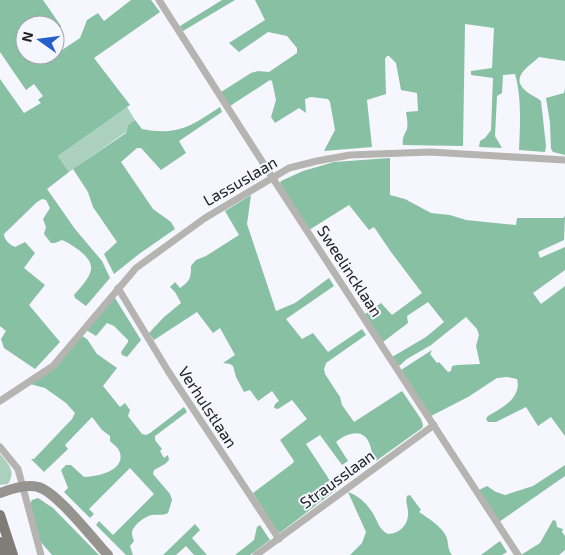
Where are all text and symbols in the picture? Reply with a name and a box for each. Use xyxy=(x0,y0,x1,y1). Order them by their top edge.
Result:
north arrow xyxy=(15,15,65,65)
text: N xyxy=(17,30,36,44)
street label: Lassuslaan xyxy=(199,152,280,209)
street label: Sweelincklaan xyxy=(314,222,387,320)
street label: Verhulstlaan xyxy=(175,362,242,451)
street label: Strausslaan xyxy=(296,445,378,512)

